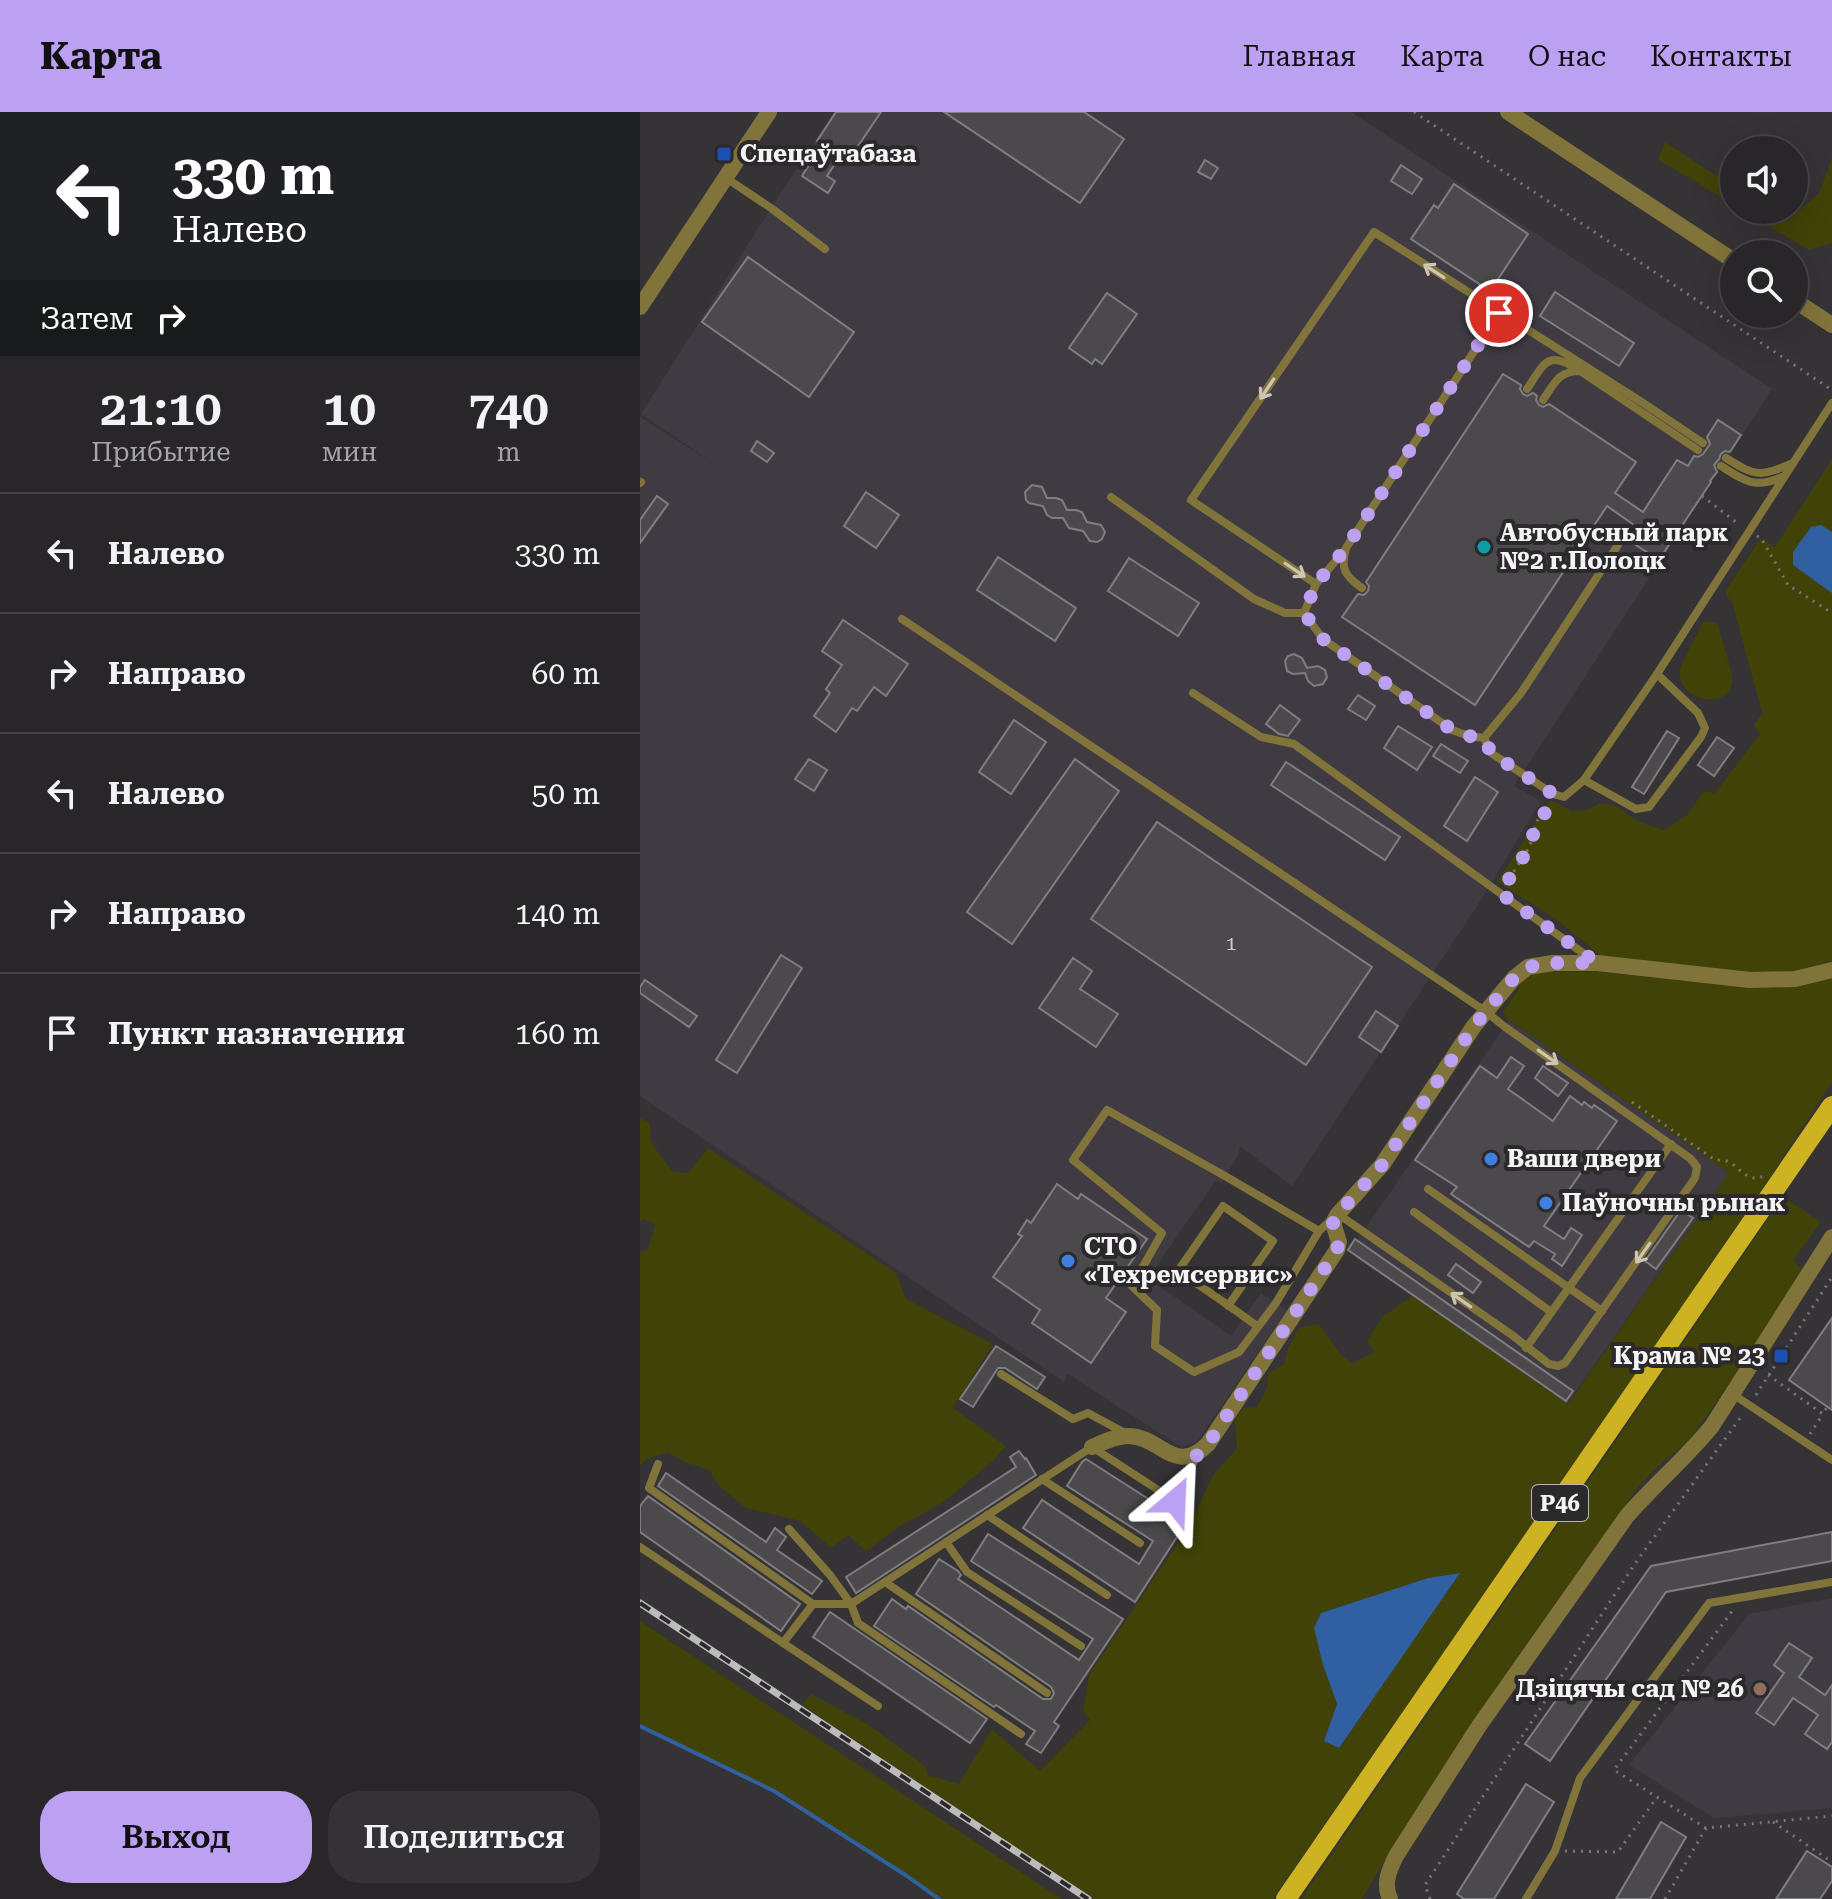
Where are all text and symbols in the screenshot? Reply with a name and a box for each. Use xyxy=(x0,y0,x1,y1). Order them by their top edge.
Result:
text: Карта xyxy=(40,34,162,78)
text: Главная xyxy=(1242,40,1356,73)
text: Карта xyxy=(1400,40,1484,73)
text: О нас xyxy=(1528,40,1606,73)
text: Контакты xyxy=(1650,40,1792,73)
map controls xyxy=(1720,136,1808,328)
button: sound xyxy=(1720,136,1808,224)
place label: Спецаўтабаза xyxy=(740,140,916,168)
text: 330 m xyxy=(172,142,334,208)
icon: left xyxy=(40,144,144,248)
marker: Спецаўтабаза xyxy=(715,145,733,163)
text: Налево xyxy=(172,209,307,251)
button: search xyxy=(1720,240,1808,328)
one-way arrow xyxy=(1423,262,1446,278)
pin xyxy=(1465,279,1533,347)
icon: arrive xyxy=(1477,291,1521,335)
icon: right xyxy=(149,296,193,340)
text: Затем xyxy=(40,301,133,336)
one-way arrow xyxy=(1259,377,1276,399)
text: 21:10 xyxy=(100,381,222,437)
text: 10 xyxy=(322,381,376,437)
text: 740 xyxy=(468,381,549,437)
text: Прибытие xyxy=(91,437,231,467)
text: мин xyxy=(322,437,377,467)
text: m xyxy=(497,437,520,467)
place label: Автобусный парк №2 г.Полоцк xyxy=(1500,519,1729,575)
icon: left xyxy=(40,531,84,575)
text: Налево xyxy=(108,536,225,571)
text: 330 m xyxy=(515,536,600,571)
marker: Автобусный парк №2 г.Полоцк xyxy=(1475,538,1493,556)
one-way arrow xyxy=(1283,563,1306,579)
icon: right xyxy=(40,651,84,695)
text: Направо xyxy=(108,656,246,691)
text: 60 m xyxy=(531,656,600,691)
icon: left xyxy=(40,771,84,815)
text: Налево xyxy=(108,776,225,811)
text: 50 m xyxy=(531,776,600,811)
icon: right xyxy=(40,891,84,935)
text: Направо xyxy=(108,896,246,931)
text: 140 m xyxy=(515,896,600,931)
house number: 1 xyxy=(1225,931,1237,955)
icon: arrive xyxy=(40,1011,84,1055)
text: Пункт назначения xyxy=(108,1016,405,1051)
text: 160 m xyxy=(515,1016,600,1051)
one-way arrow xyxy=(1537,1049,1559,1066)
place label: Ваши двери xyxy=(1507,1145,1661,1173)
marker: Ваши двери xyxy=(1482,1150,1500,1168)
place label: Паўночны рынак xyxy=(1562,1189,1786,1217)
marker: Паўночны рынак xyxy=(1537,1194,1555,1212)
place label: СТО «Техремсервис» xyxy=(1084,1233,1293,1289)
one-way arrow xyxy=(1635,1241,1651,1263)
marker: СТО «Техремсервис» xyxy=(1059,1252,1077,1270)
one-way arrow xyxy=(1451,1292,1473,1308)
place label: Крама № 23 xyxy=(1614,1342,1765,1370)
marker: Крама № 23 xyxy=(1772,1347,1790,1365)
position arrow xyxy=(1133,1459,1217,1543)
road number: Р46 xyxy=(1532,1485,1588,1521)
place label: Дзіцячы сад № 26 xyxy=(1516,1675,1744,1703)
marker: Дзіцячы сад № 26 xyxy=(1751,1680,1769,1698)
button: Выход xyxy=(40,1791,312,1883)
button: Поделиться xyxy=(328,1791,600,1883)

